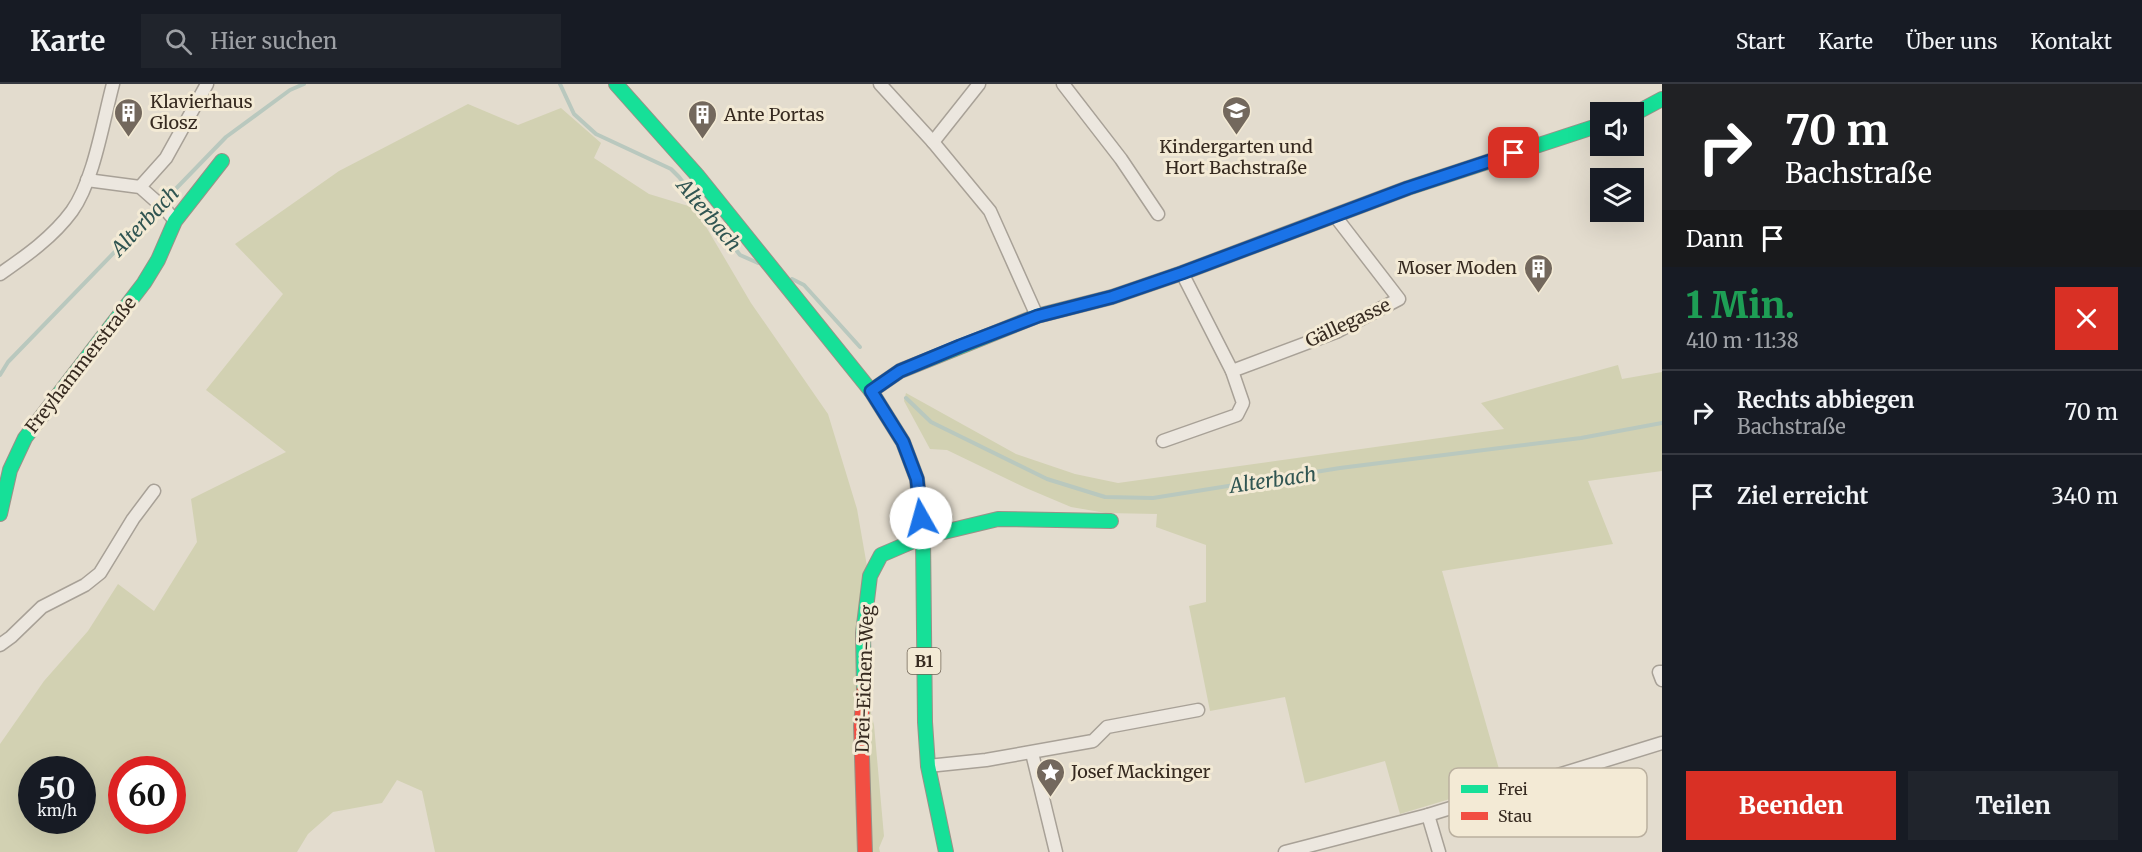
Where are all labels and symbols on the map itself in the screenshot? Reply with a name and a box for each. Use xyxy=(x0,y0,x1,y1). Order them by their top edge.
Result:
place label: Klavierhaus Glosz xyxy=(150,90,253,134)
school or university icon: Kindergarten und Hort Bachstraße xyxy=(1220,94,1252,136)
building icon: Klavierhaus Glosz xyxy=(113,96,145,138)
building icon: Ante Portas xyxy=(687,99,719,141)
place label: Ante Portas xyxy=(723,103,824,126)
pin xyxy=(1488,127,1539,178)
place label: Kindergarten und Hort Bachstraße xyxy=(1159,135,1313,179)
water label: Alterbach xyxy=(671,172,747,256)
water label: Alterbach xyxy=(104,181,184,262)
building icon: Moser Moden xyxy=(1522,252,1554,294)
place label: Moser Moden xyxy=(1397,256,1517,279)
street label: Freyhammerstraße xyxy=(20,292,141,438)
street label: Gällegasse xyxy=(1302,293,1394,352)
water label: Alterbach xyxy=(1226,461,1318,498)
position arrow xyxy=(889,486,953,550)
street label: Drei-Eichen-Weg xyxy=(850,604,879,753)
road number: B1 xyxy=(908,648,940,674)
speed limit sign: 60 xyxy=(108,756,186,834)
place icon: Josef Mackinger xyxy=(1034,756,1066,798)
place label: Josef Mackinger xyxy=(1070,760,1211,783)
legend xyxy=(1449,768,1647,837)
text: Frei xyxy=(1498,779,1528,799)
text: Stau xyxy=(1498,806,1532,826)

